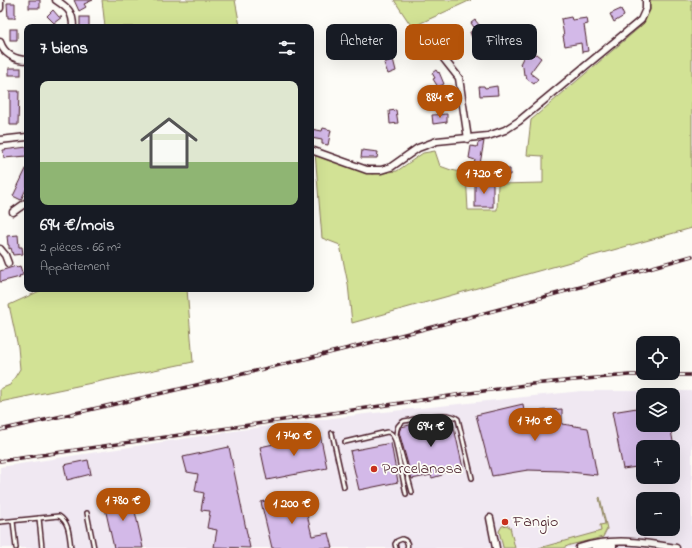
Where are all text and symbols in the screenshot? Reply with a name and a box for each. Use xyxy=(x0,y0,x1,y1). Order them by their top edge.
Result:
chip: Acheter xyxy=(326,24,397,60)
chip: Louer xyxy=(405,24,464,60)
chip: Filtres xyxy=(472,24,537,60)
text: 7 biens xyxy=(40,36,88,61)
icon: filters xyxy=(276,37,298,59)
pin: 884 € xyxy=(412,85,468,119)
text: 884 € xyxy=(426,88,454,107)
icon: home xyxy=(133,107,205,179)
pin: 1 720 € xyxy=(447,161,521,195)
text: 1 720 € xyxy=(465,164,503,183)
text: 694 €/mois xyxy=(40,213,115,238)
text: 2 pièces · 66 m² xyxy=(40,238,121,257)
text: Appartement xyxy=(40,257,110,276)
map controls xyxy=(636,336,680,536)
button: locate xyxy=(636,336,680,380)
button: layers xyxy=(636,388,680,432)
pin: 1 710 € xyxy=(498,408,572,442)
text: 1 710 € xyxy=(518,411,552,430)
pin: 694 € xyxy=(403,414,459,448)
text: 694 € xyxy=(417,417,445,436)
pin: 1 740 € xyxy=(257,423,331,457)
text: 1 740 € xyxy=(276,426,312,445)
button: + xyxy=(636,440,680,484)
place label: Porcelanosa xyxy=(382,457,462,481)
marker: Porcelanosa xyxy=(369,464,379,474)
pin: 1 780 € xyxy=(86,488,160,522)
text: 1 780 € xyxy=(105,491,141,510)
pin: 1 200 € xyxy=(255,491,329,525)
button: − xyxy=(636,492,680,536)
text: 1 200 € xyxy=(273,494,311,513)
place label: Fangio xyxy=(512,510,558,534)
marker: Fangio xyxy=(500,517,510,527)

